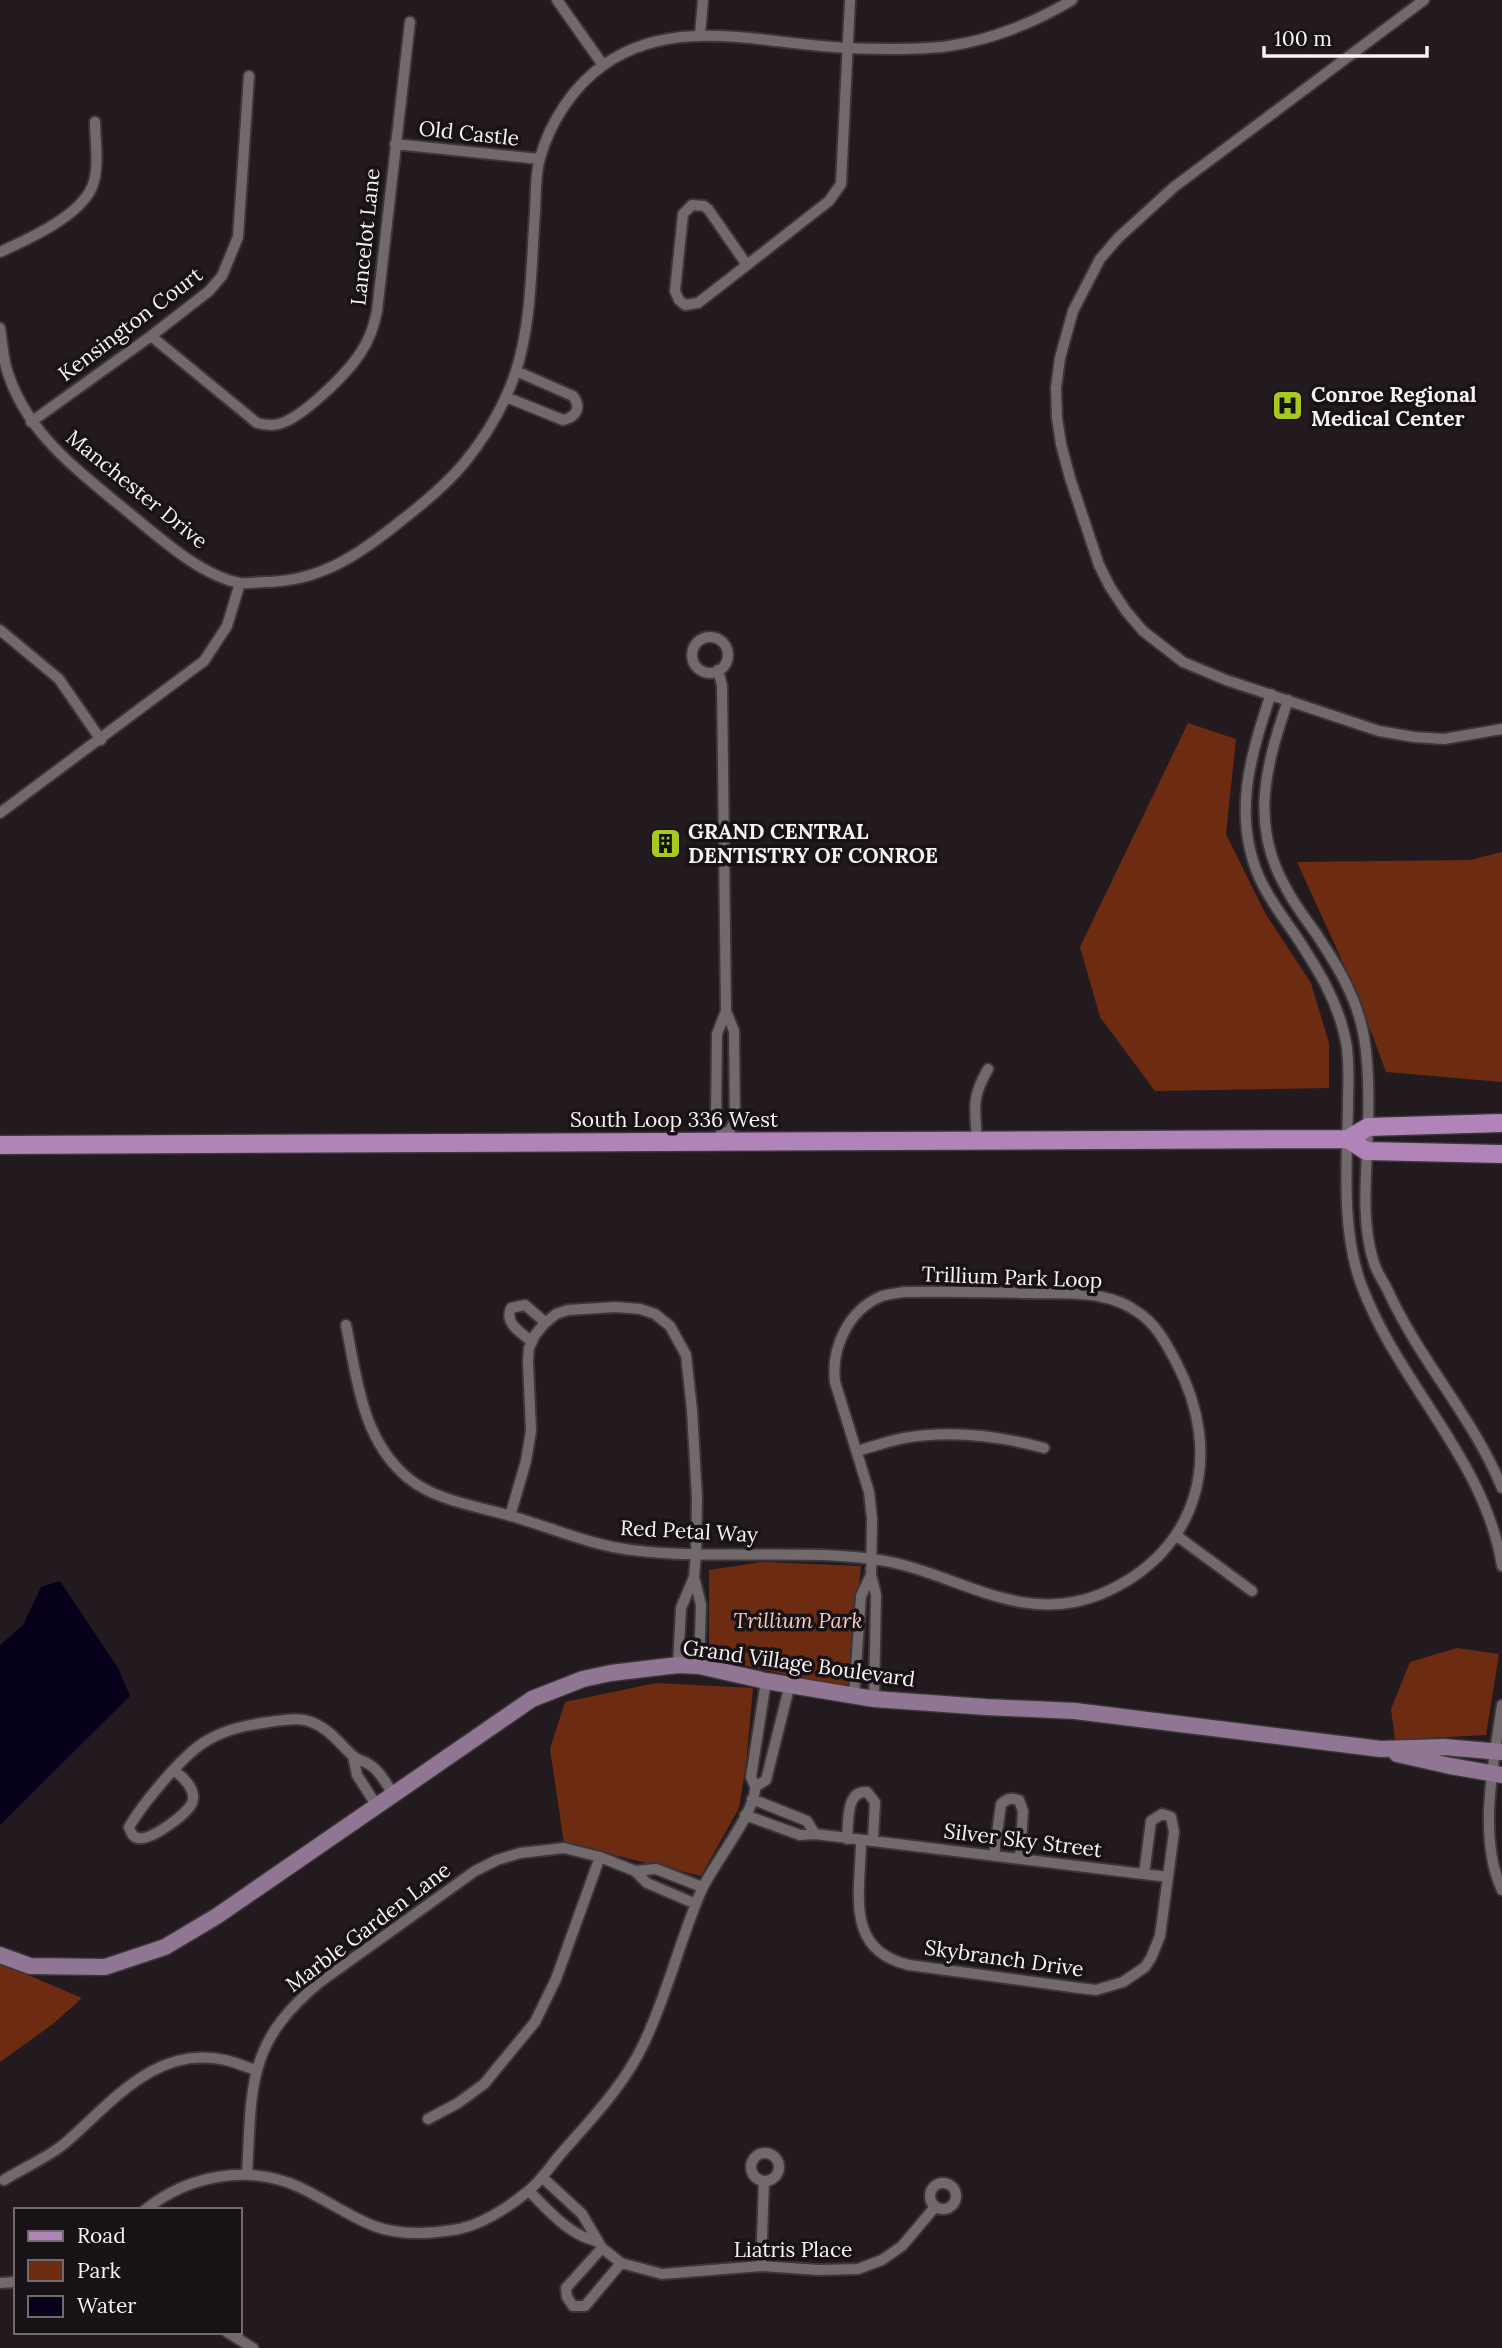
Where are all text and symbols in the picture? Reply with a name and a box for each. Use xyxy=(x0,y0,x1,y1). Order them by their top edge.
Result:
scale bar xyxy=(1264,14,1427,58)
text: 100 m xyxy=(1274,25,1332,52)
street label: Old Castle xyxy=(417,114,521,152)
street label: Lancelot Lane xyxy=(344,167,386,307)
street label: Kensington Court xyxy=(53,260,208,387)
place label: Conroe Regional Medical Center xyxy=(1311,381,1477,432)
hospital icon: Conroe Regional Medical Center xyxy=(1271,389,1305,423)
street label: Manchester Drive xyxy=(61,424,213,554)
place label: GRAND CENTRAL DENTISTRY OF CONROE xyxy=(688,818,938,869)
building icon: GRAND CENTRAL DENTISTRY OF CONROE xyxy=(648,826,682,860)
street label: South Loop 336 West xyxy=(570,1106,779,1133)
street label: Trillium Park Loop xyxy=(921,1260,1103,1294)
street label: Red Petal Way xyxy=(619,1514,759,1548)
park label: Trillium Park xyxy=(734,1607,862,1634)
street label: Grand Village Boulevard xyxy=(681,1633,917,1693)
street label: Silver Sky Street xyxy=(942,1817,1104,1863)
street label: Marble Garden Lane xyxy=(280,1856,456,1998)
street label: Skybranch Drive xyxy=(923,1933,1085,1983)
legend xyxy=(14,2208,242,2334)
text: Road xyxy=(77,2222,126,2249)
street label: Liatris Place xyxy=(734,2236,852,2263)
text: Park xyxy=(77,2257,121,2284)
text: Water xyxy=(77,2292,136,2319)

